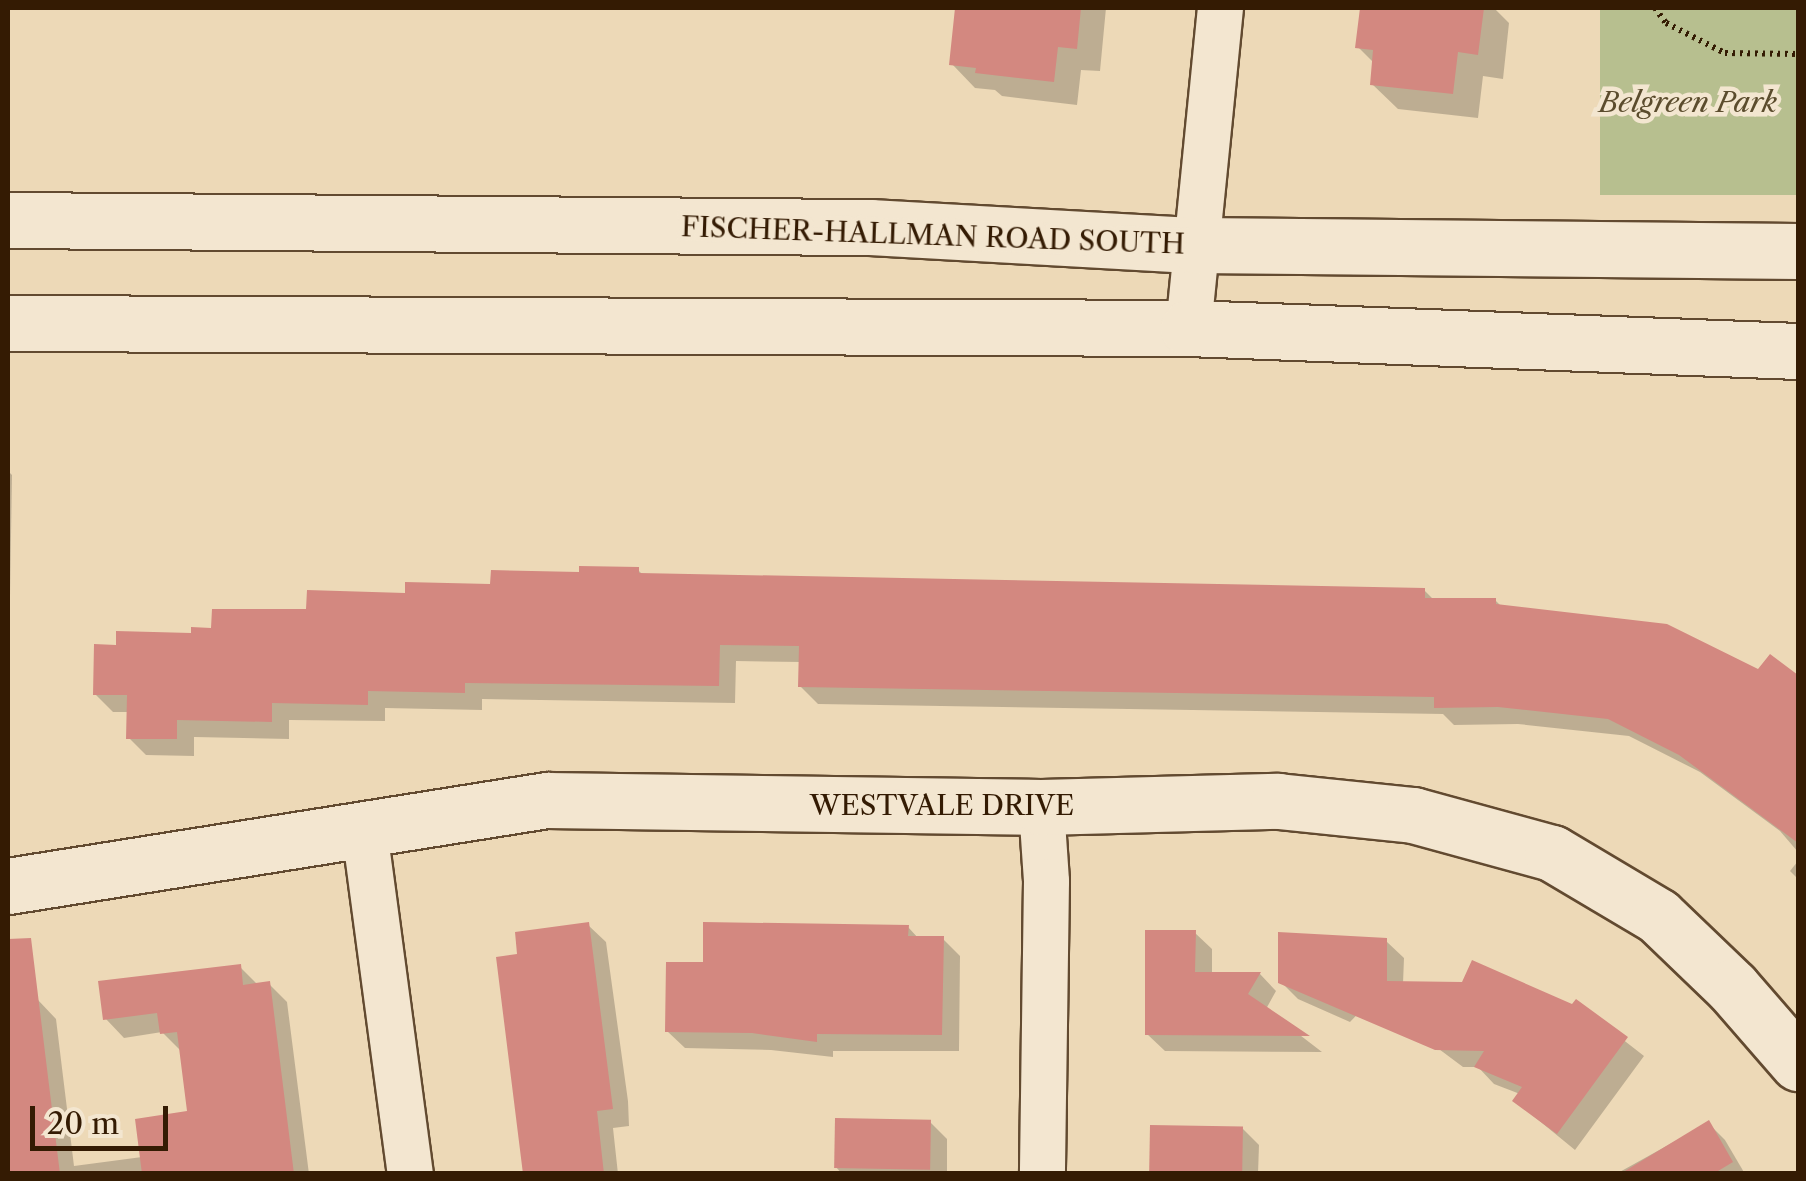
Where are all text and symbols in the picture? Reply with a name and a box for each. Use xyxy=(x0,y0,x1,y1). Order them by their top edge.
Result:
park label: Belgreen Park xyxy=(1599,85,1777,119)
street label: FISCHER-HALLMAN ROAD SOUTH xyxy=(680,209,1186,261)
street label: WESTVALE DRIVE xyxy=(810,788,1074,822)
scale bar xyxy=(35,1086,172,1148)
text: 20 m xyxy=(47,1105,119,1142)

